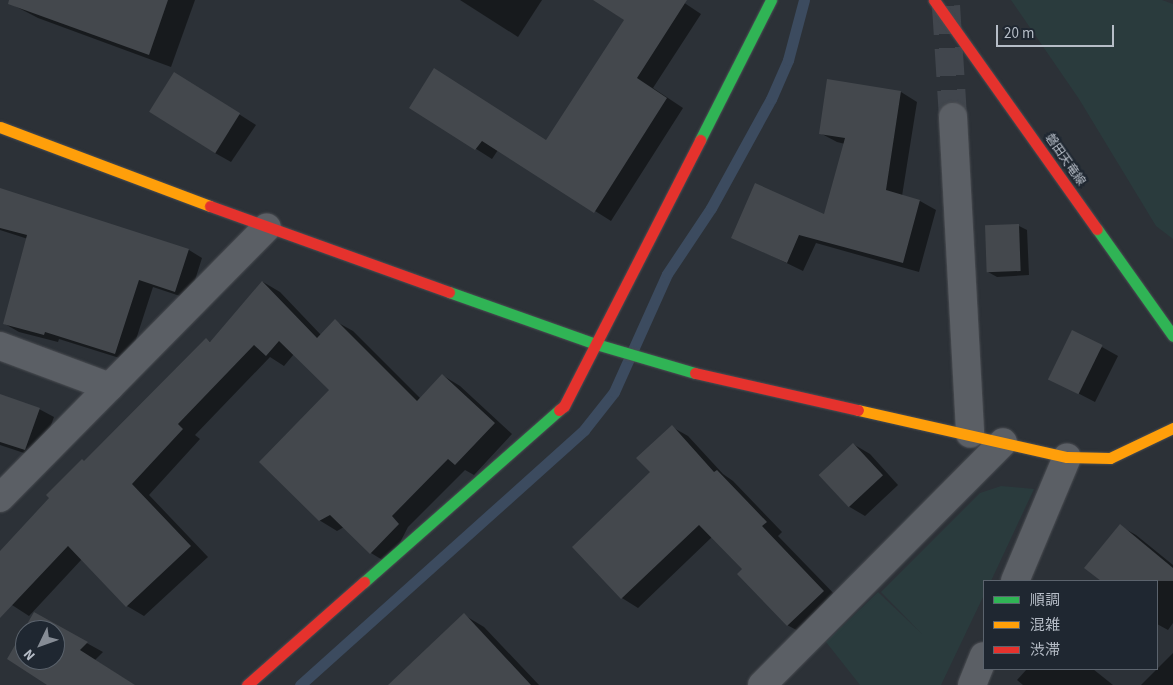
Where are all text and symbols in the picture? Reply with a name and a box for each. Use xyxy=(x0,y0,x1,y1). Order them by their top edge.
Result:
scale bar xyxy=(998,15,1116,47)
text: 20 m xyxy=(1004,23,1034,44)
street label: 磐田天竜線 xyxy=(1042,131,1088,189)
legend xyxy=(983,580,1158,670)
text: 順調 xyxy=(1030,590,1060,611)
text: 混雑 xyxy=(1030,615,1060,636)
north arrow xyxy=(15,620,65,670)
text: 渋滞 xyxy=(1030,640,1060,661)
text: N xyxy=(19,644,40,665)

